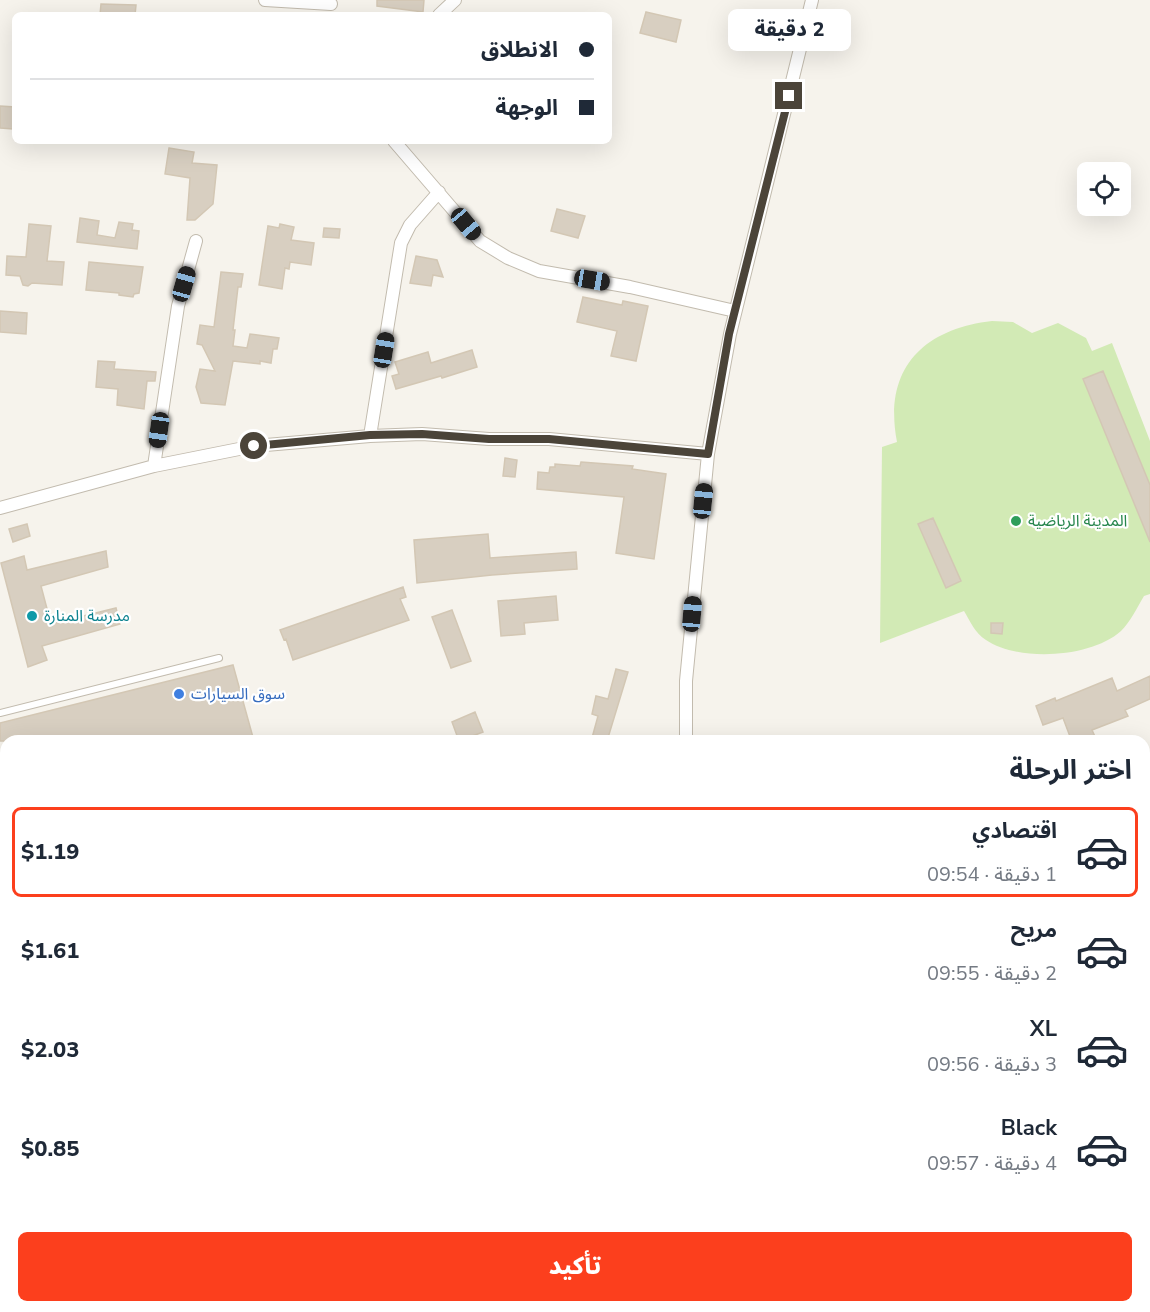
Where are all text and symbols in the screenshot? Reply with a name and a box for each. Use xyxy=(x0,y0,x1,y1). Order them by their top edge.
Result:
callout: 2 دقيقة xyxy=(728,9,850,51)
text: 2 دقيقة xyxy=(755,16,824,43)
text: الانطلاق xyxy=(481,35,558,65)
route end xyxy=(775,82,802,109)
text: الوجهة xyxy=(495,93,558,123)
map controls xyxy=(1077,162,1131,216)
button: locate xyxy=(1077,162,1131,216)
car xyxy=(448,204,484,244)
car xyxy=(170,264,198,304)
car xyxy=(573,268,611,292)
car xyxy=(372,331,396,369)
car xyxy=(148,411,170,449)
route start xyxy=(240,432,267,459)
car xyxy=(692,482,714,520)
place label: المدينة الرياضية xyxy=(1028,510,1127,532)
marker: المدينة الرياضية xyxy=(1009,514,1023,528)
car xyxy=(681,595,703,633)
place label: مدرسة المنارة xyxy=(44,605,130,627)
marker: مدرسة المنارة xyxy=(25,609,39,623)
place label: سوق السيارات xyxy=(191,683,285,705)
marker: سوق السيارات xyxy=(172,687,186,701)
text: اختر الرحلة xyxy=(1009,752,1132,789)
text: اقتصادي xyxy=(972,816,1057,846)
icon: car xyxy=(1075,825,1129,879)
text: $1.19 xyxy=(21,837,80,867)
text: 1 دقيقة · 09:54 xyxy=(927,861,1057,888)
text: مريح xyxy=(1011,915,1057,945)
icon: car xyxy=(1075,924,1129,978)
text: $1.61 xyxy=(21,936,80,966)
text: 2 دقيقة · 09:55 xyxy=(927,960,1057,987)
text: XL xyxy=(1030,1014,1057,1044)
icon: car xyxy=(1075,1023,1129,1077)
text: $2.03 xyxy=(21,1035,80,1065)
text: 3 دقيقة · 09:56 xyxy=(927,1051,1057,1078)
text: Black xyxy=(1001,1113,1057,1143)
icon: car xyxy=(1075,1122,1129,1176)
text: $0.85 xyxy=(21,1134,80,1164)
text: 4 دقيقة · 09:57 xyxy=(927,1150,1057,1177)
button: تأكيد xyxy=(18,1232,1132,1301)

